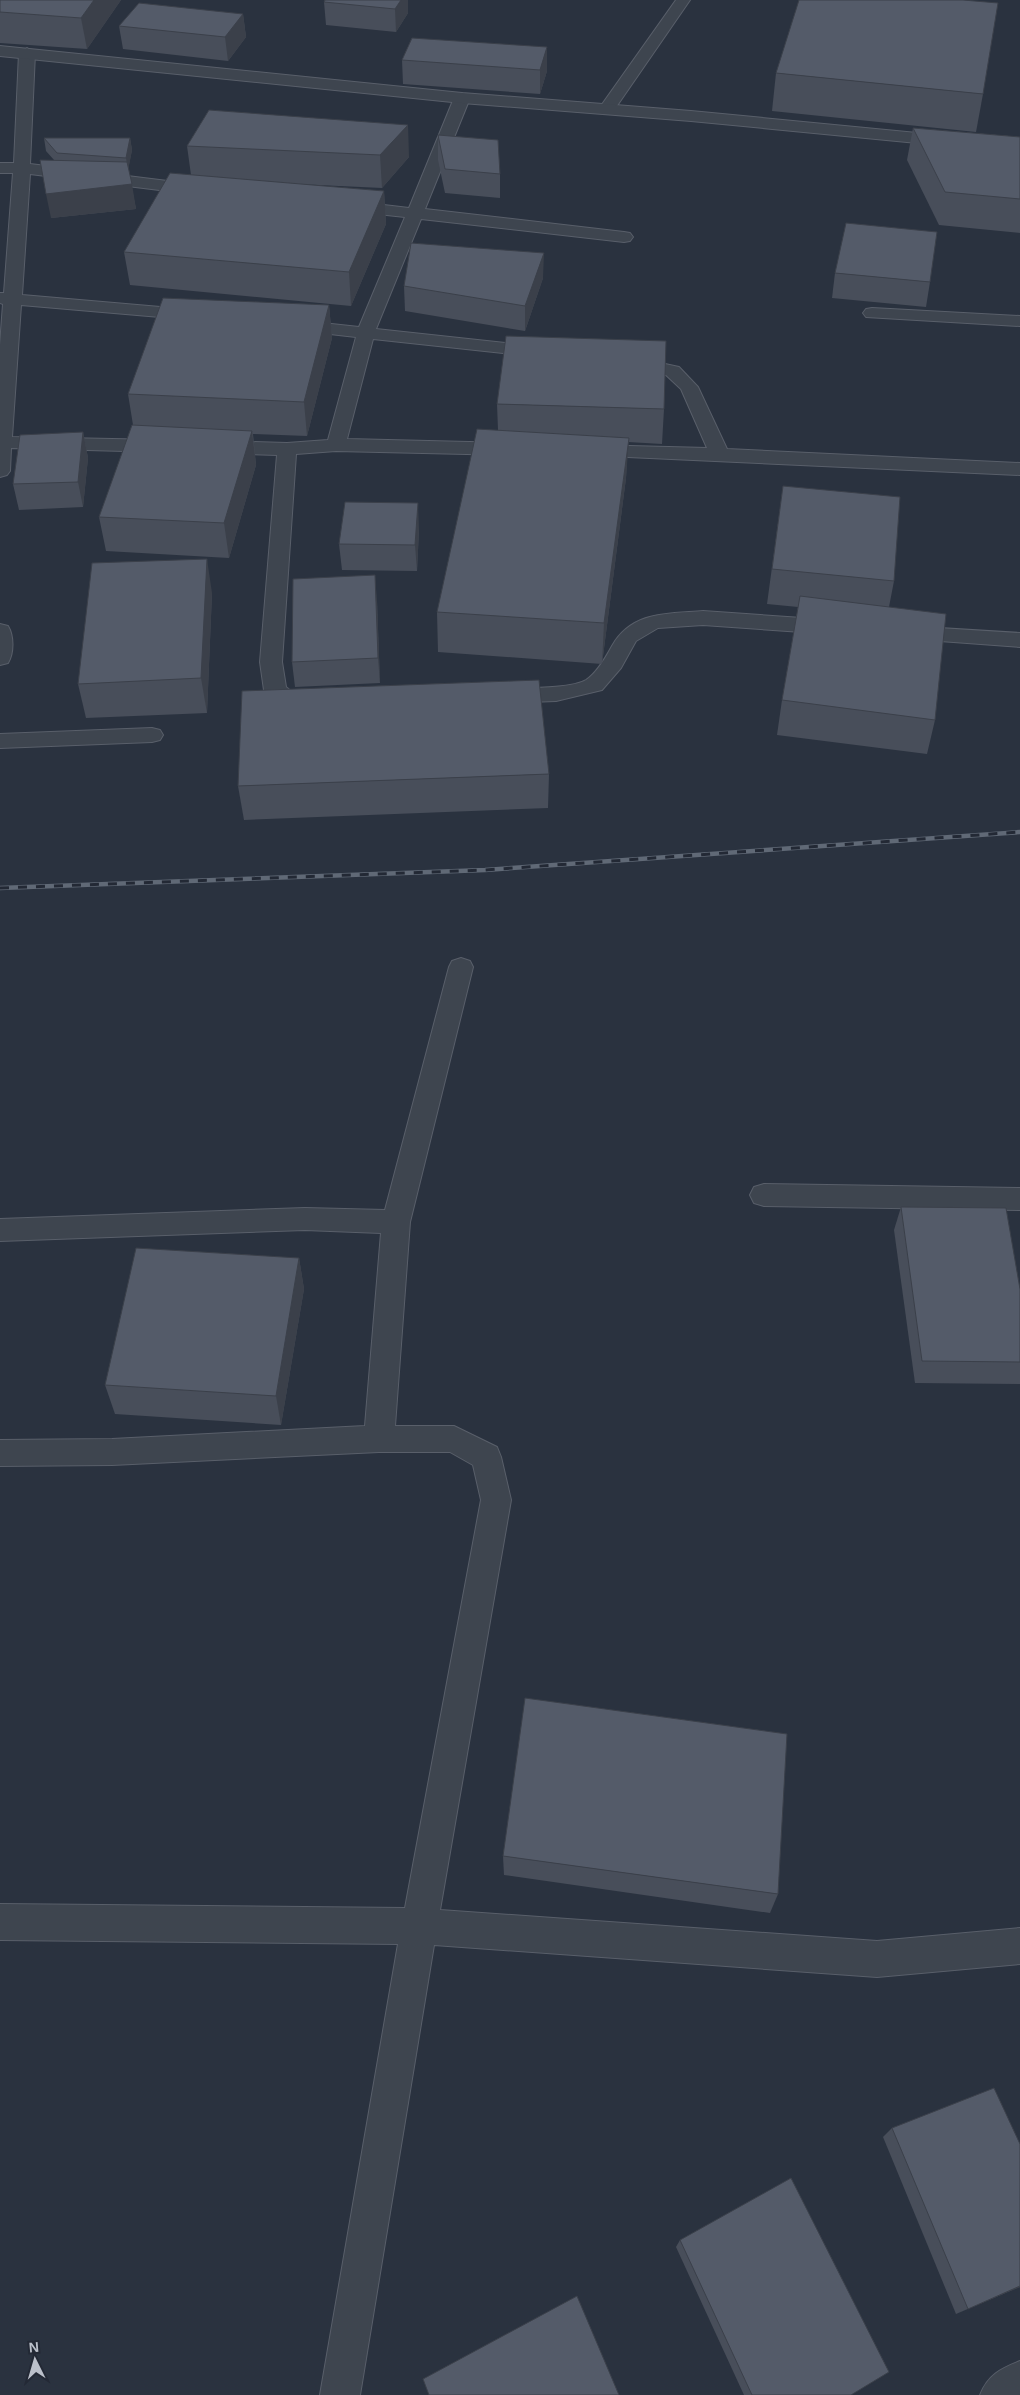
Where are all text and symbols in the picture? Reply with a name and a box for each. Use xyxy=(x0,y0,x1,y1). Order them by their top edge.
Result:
north arrow xyxy=(10,2335,60,2385)
text: N xyxy=(28,2339,40,2355)

